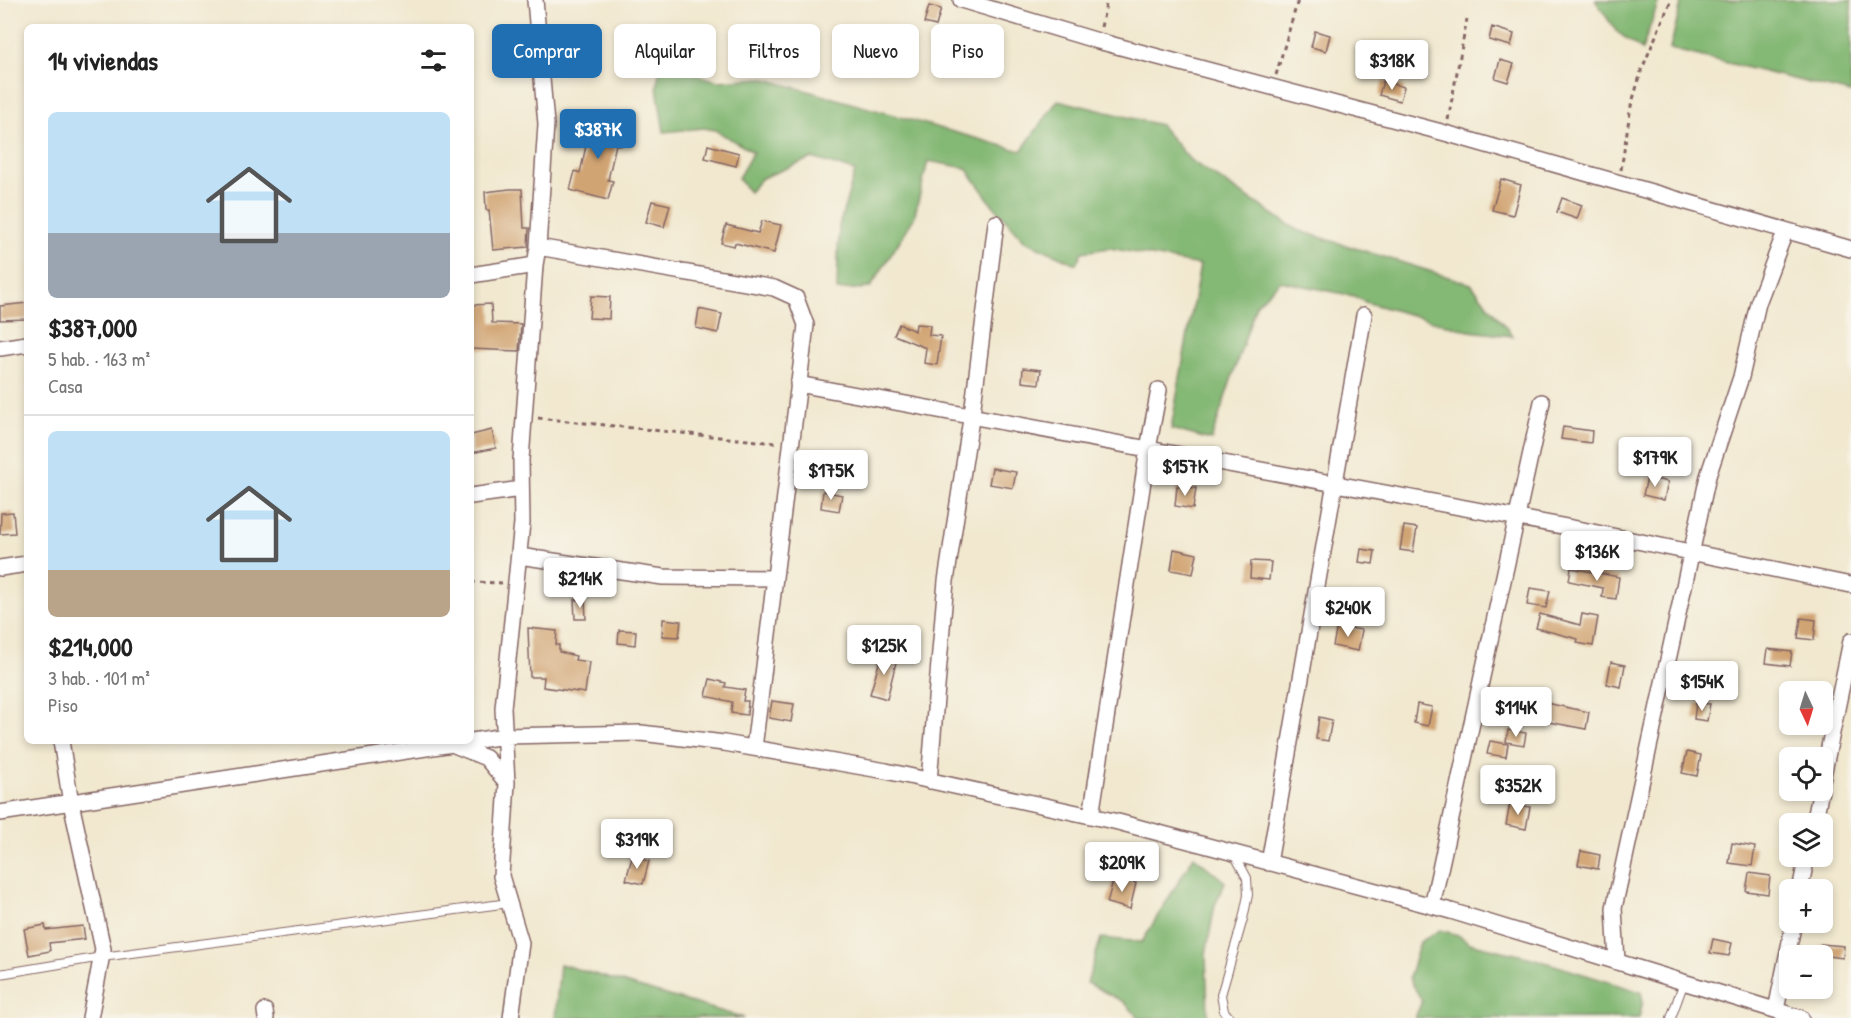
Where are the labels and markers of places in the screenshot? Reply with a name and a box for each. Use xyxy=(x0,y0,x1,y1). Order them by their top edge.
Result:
pin: $318K xyxy=(1350,40,1434,91)
pin: $387K xyxy=(556,109,640,160)
pin: $179K xyxy=(1613,437,1697,488)
pin: $157K xyxy=(1143,446,1227,497)
pin: $175K xyxy=(789,450,873,501)
pin: $136K xyxy=(1555,531,1639,582)
pin: $214K xyxy=(538,558,622,609)
pin: $240K xyxy=(1306,587,1390,638)
pin: $125K xyxy=(842,625,926,676)
pin: $154K xyxy=(1660,661,1744,712)
pin: $114K xyxy=(1474,687,1558,738)
pin: $352K xyxy=(1476,765,1560,816)
pin: $319K xyxy=(595,819,679,870)
pin: $209K xyxy=(1080,842,1164,893)

